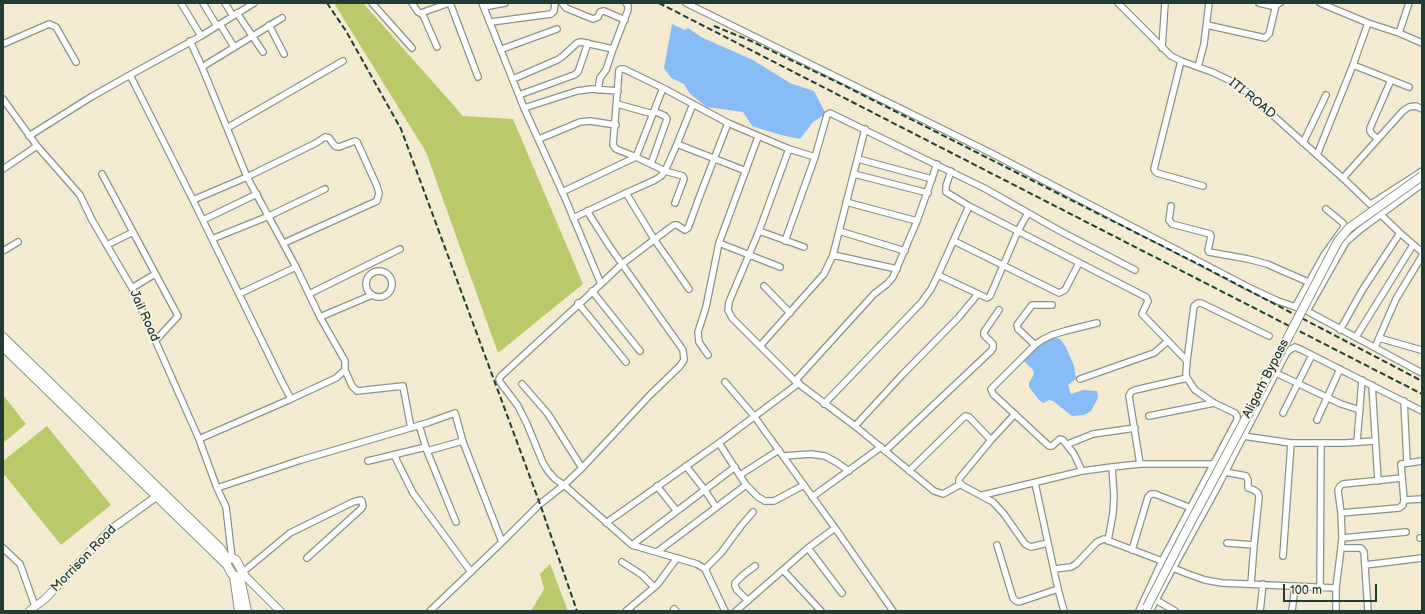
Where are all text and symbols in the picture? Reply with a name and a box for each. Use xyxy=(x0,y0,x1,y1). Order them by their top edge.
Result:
street label: ITI ROAD xyxy=(1226,75,1278,123)
street label: Jail Road xyxy=(126,288,162,344)
street label: Aligarh Bypass xyxy=(1239,337,1293,421)
street label: Morrison Road xyxy=(48,522,120,596)
scale bar xyxy=(1285,576,1379,602)
text: 100 m xyxy=(1290,583,1322,598)

